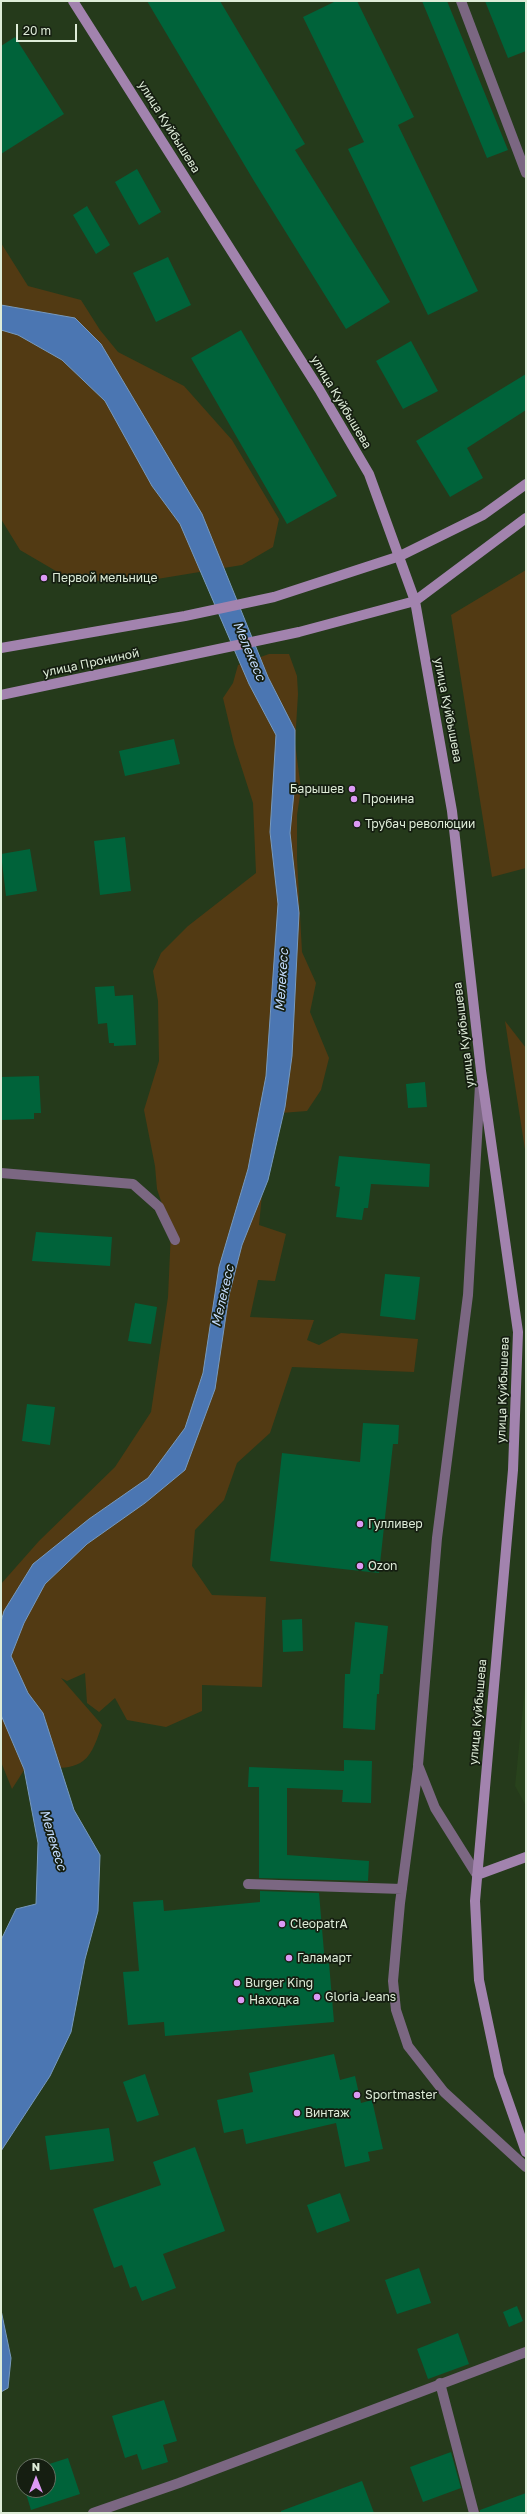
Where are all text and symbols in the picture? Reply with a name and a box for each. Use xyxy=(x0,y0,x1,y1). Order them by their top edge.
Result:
scale bar xyxy=(18,16,79,42)
text: 20 m xyxy=(23,23,51,38)
street label: улица Куйбышева xyxy=(135,78,203,176)
street label: улица Куйбышева xyxy=(307,353,375,451)
place label: Первой мельнице xyxy=(52,571,157,585)
marker: Первой мельнице xyxy=(39,573,49,583)
water label: Мелекесс xyxy=(230,619,268,683)
street label: улица Прониной xyxy=(41,646,141,680)
street label: улица Куйбышева xyxy=(431,656,465,764)
place label: Барышев xyxy=(290,782,344,796)
marker: Барышев xyxy=(347,784,357,794)
place label: Пронина xyxy=(362,792,414,806)
marker: Пронина xyxy=(349,794,359,804)
place label: Трубач революции xyxy=(365,817,475,831)
marker: Трубач революции xyxy=(352,819,362,829)
water label: Мелекесс xyxy=(272,948,292,1012)
street label: улица Куйбышева xyxy=(450,981,478,1089)
water label: Мелекесс xyxy=(208,1264,238,1328)
street label: улица Куйбышева xyxy=(494,1337,512,1443)
place label: Гулливер xyxy=(368,1517,423,1531)
marker: Гулливер xyxy=(355,1519,365,1529)
place label: Ozon xyxy=(368,1559,397,1573)
marker: Ozon xyxy=(355,1561,365,1571)
street label: улица Куйбышева xyxy=(466,1658,490,1766)
water label: Мелекесс xyxy=(36,1808,70,1872)
place label: CleopatrA xyxy=(290,1917,348,1931)
marker: CleopatrA xyxy=(277,1919,287,1929)
place label: Галамарт xyxy=(297,1951,352,1965)
marker: Галамарт xyxy=(284,1953,294,1963)
place label: Burger King xyxy=(245,1976,313,1990)
marker: Burger King xyxy=(232,1978,242,1988)
place label: Gloria Jeans xyxy=(325,1990,396,2004)
marker: Gloria Jeans xyxy=(312,1992,322,2002)
place label: Находка xyxy=(249,1993,299,2007)
marker: Находка xyxy=(236,1995,246,2005)
place label: Sportmaster xyxy=(365,2088,437,2102)
marker: Sportmaster xyxy=(352,2090,362,2100)
place label: Винтаж xyxy=(305,2106,350,2120)
marker: Винтаж xyxy=(292,2108,302,2118)
north arrow xyxy=(16,2458,56,2498)
text: N xyxy=(32,2460,40,2473)

